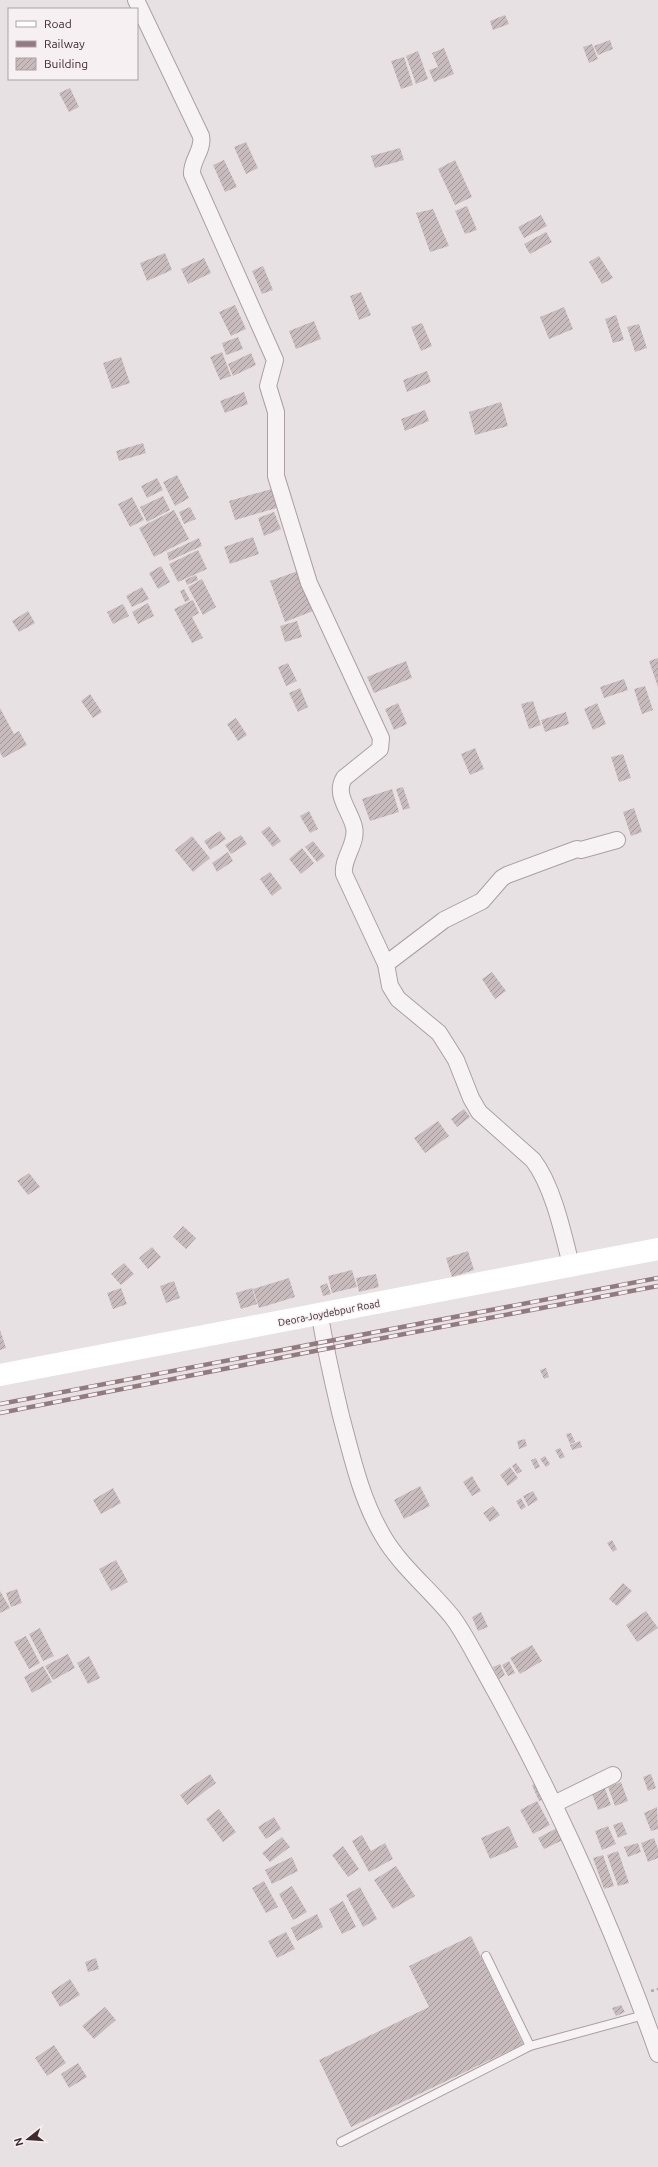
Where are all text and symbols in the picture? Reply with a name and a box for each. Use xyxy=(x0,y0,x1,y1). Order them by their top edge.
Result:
legend xyxy=(8,8,138,80)
text: Road xyxy=(44,17,72,30)
text: Railway xyxy=(44,37,85,50)
text: Building xyxy=(44,57,88,70)
street label: Deora-Joydebpur Road xyxy=(277,1298,381,1328)
north arrow xyxy=(8,2119,48,2159)
text: N xyxy=(11,2136,25,2148)

